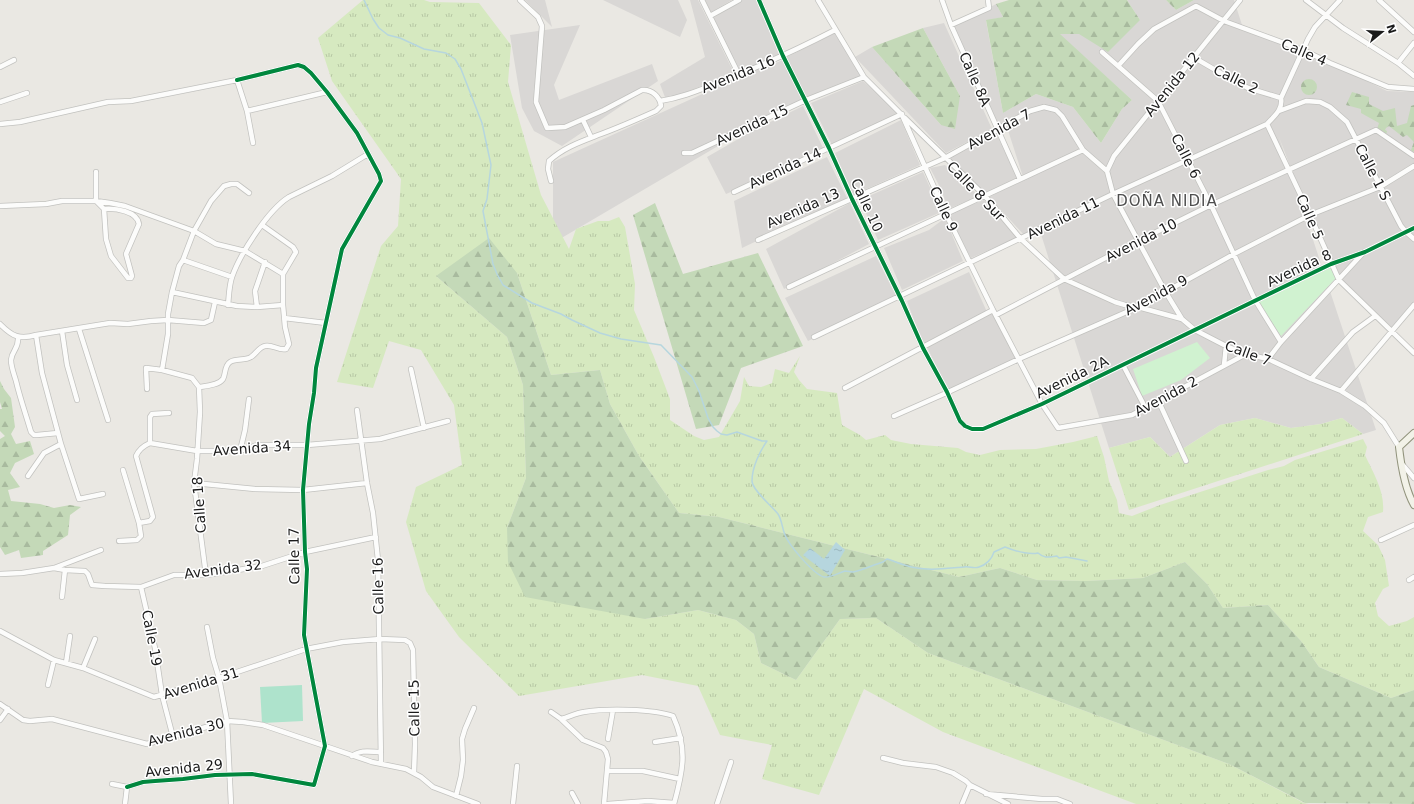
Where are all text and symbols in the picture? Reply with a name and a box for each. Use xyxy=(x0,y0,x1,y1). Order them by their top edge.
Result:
north arrow xyxy=(1362,12,1402,52)
text: N xyxy=(1383,23,1399,35)
street label: Calle 4 xyxy=(1279,35,1329,69)
street label: Calle 8A xyxy=(956,49,994,109)
street label: Avenida 12 xyxy=(1141,49,1203,119)
street label: Avenida 16 xyxy=(699,52,777,96)
street label: Calle 2 xyxy=(1211,61,1261,97)
street label: Avenida 15 xyxy=(713,101,791,149)
street label: Avenida 7 xyxy=(965,106,1033,152)
street label: Calle 6 xyxy=(1168,131,1204,181)
street label: Calle 1 S xyxy=(1352,141,1394,203)
street label: Avenida 14 xyxy=(746,144,824,192)
street label: Calle 8 Sur xyxy=(944,158,1008,224)
street label: Calle 10 xyxy=(848,176,886,234)
street label: Calle 9 xyxy=(927,184,961,234)
street label: Avenida 13 xyxy=(764,185,842,231)
district label: DOÑA NIDIA xyxy=(1116,191,1218,210)
street label: Calle 5 xyxy=(1293,192,1327,242)
street label: Avenida 11 xyxy=(1024,194,1102,242)
street label: Avenida 10 xyxy=(1103,215,1179,265)
street label: Avenida 8 xyxy=(1264,246,1334,290)
street label: Avenida 9 xyxy=(1122,272,1190,318)
street label: Calle 7 xyxy=(1223,337,1273,369)
street label: Avenida 2A xyxy=(1033,352,1111,401)
street label: Avenida 2 xyxy=(1132,373,1200,419)
street label: Avenida 34 xyxy=(212,437,292,459)
street label: Calle 18 xyxy=(189,476,209,534)
street label: Calle 17 xyxy=(286,527,302,585)
street label: Avenida 32 xyxy=(183,556,263,582)
street label: Calle 16 xyxy=(370,557,386,615)
street label: Calle 19 xyxy=(139,608,165,668)
street label: Avenida 31 xyxy=(161,664,241,702)
street label: Calle 15 xyxy=(406,679,422,737)
street label: Avenida 30 xyxy=(146,715,226,749)
street label: Avenida 29 xyxy=(144,756,224,780)

